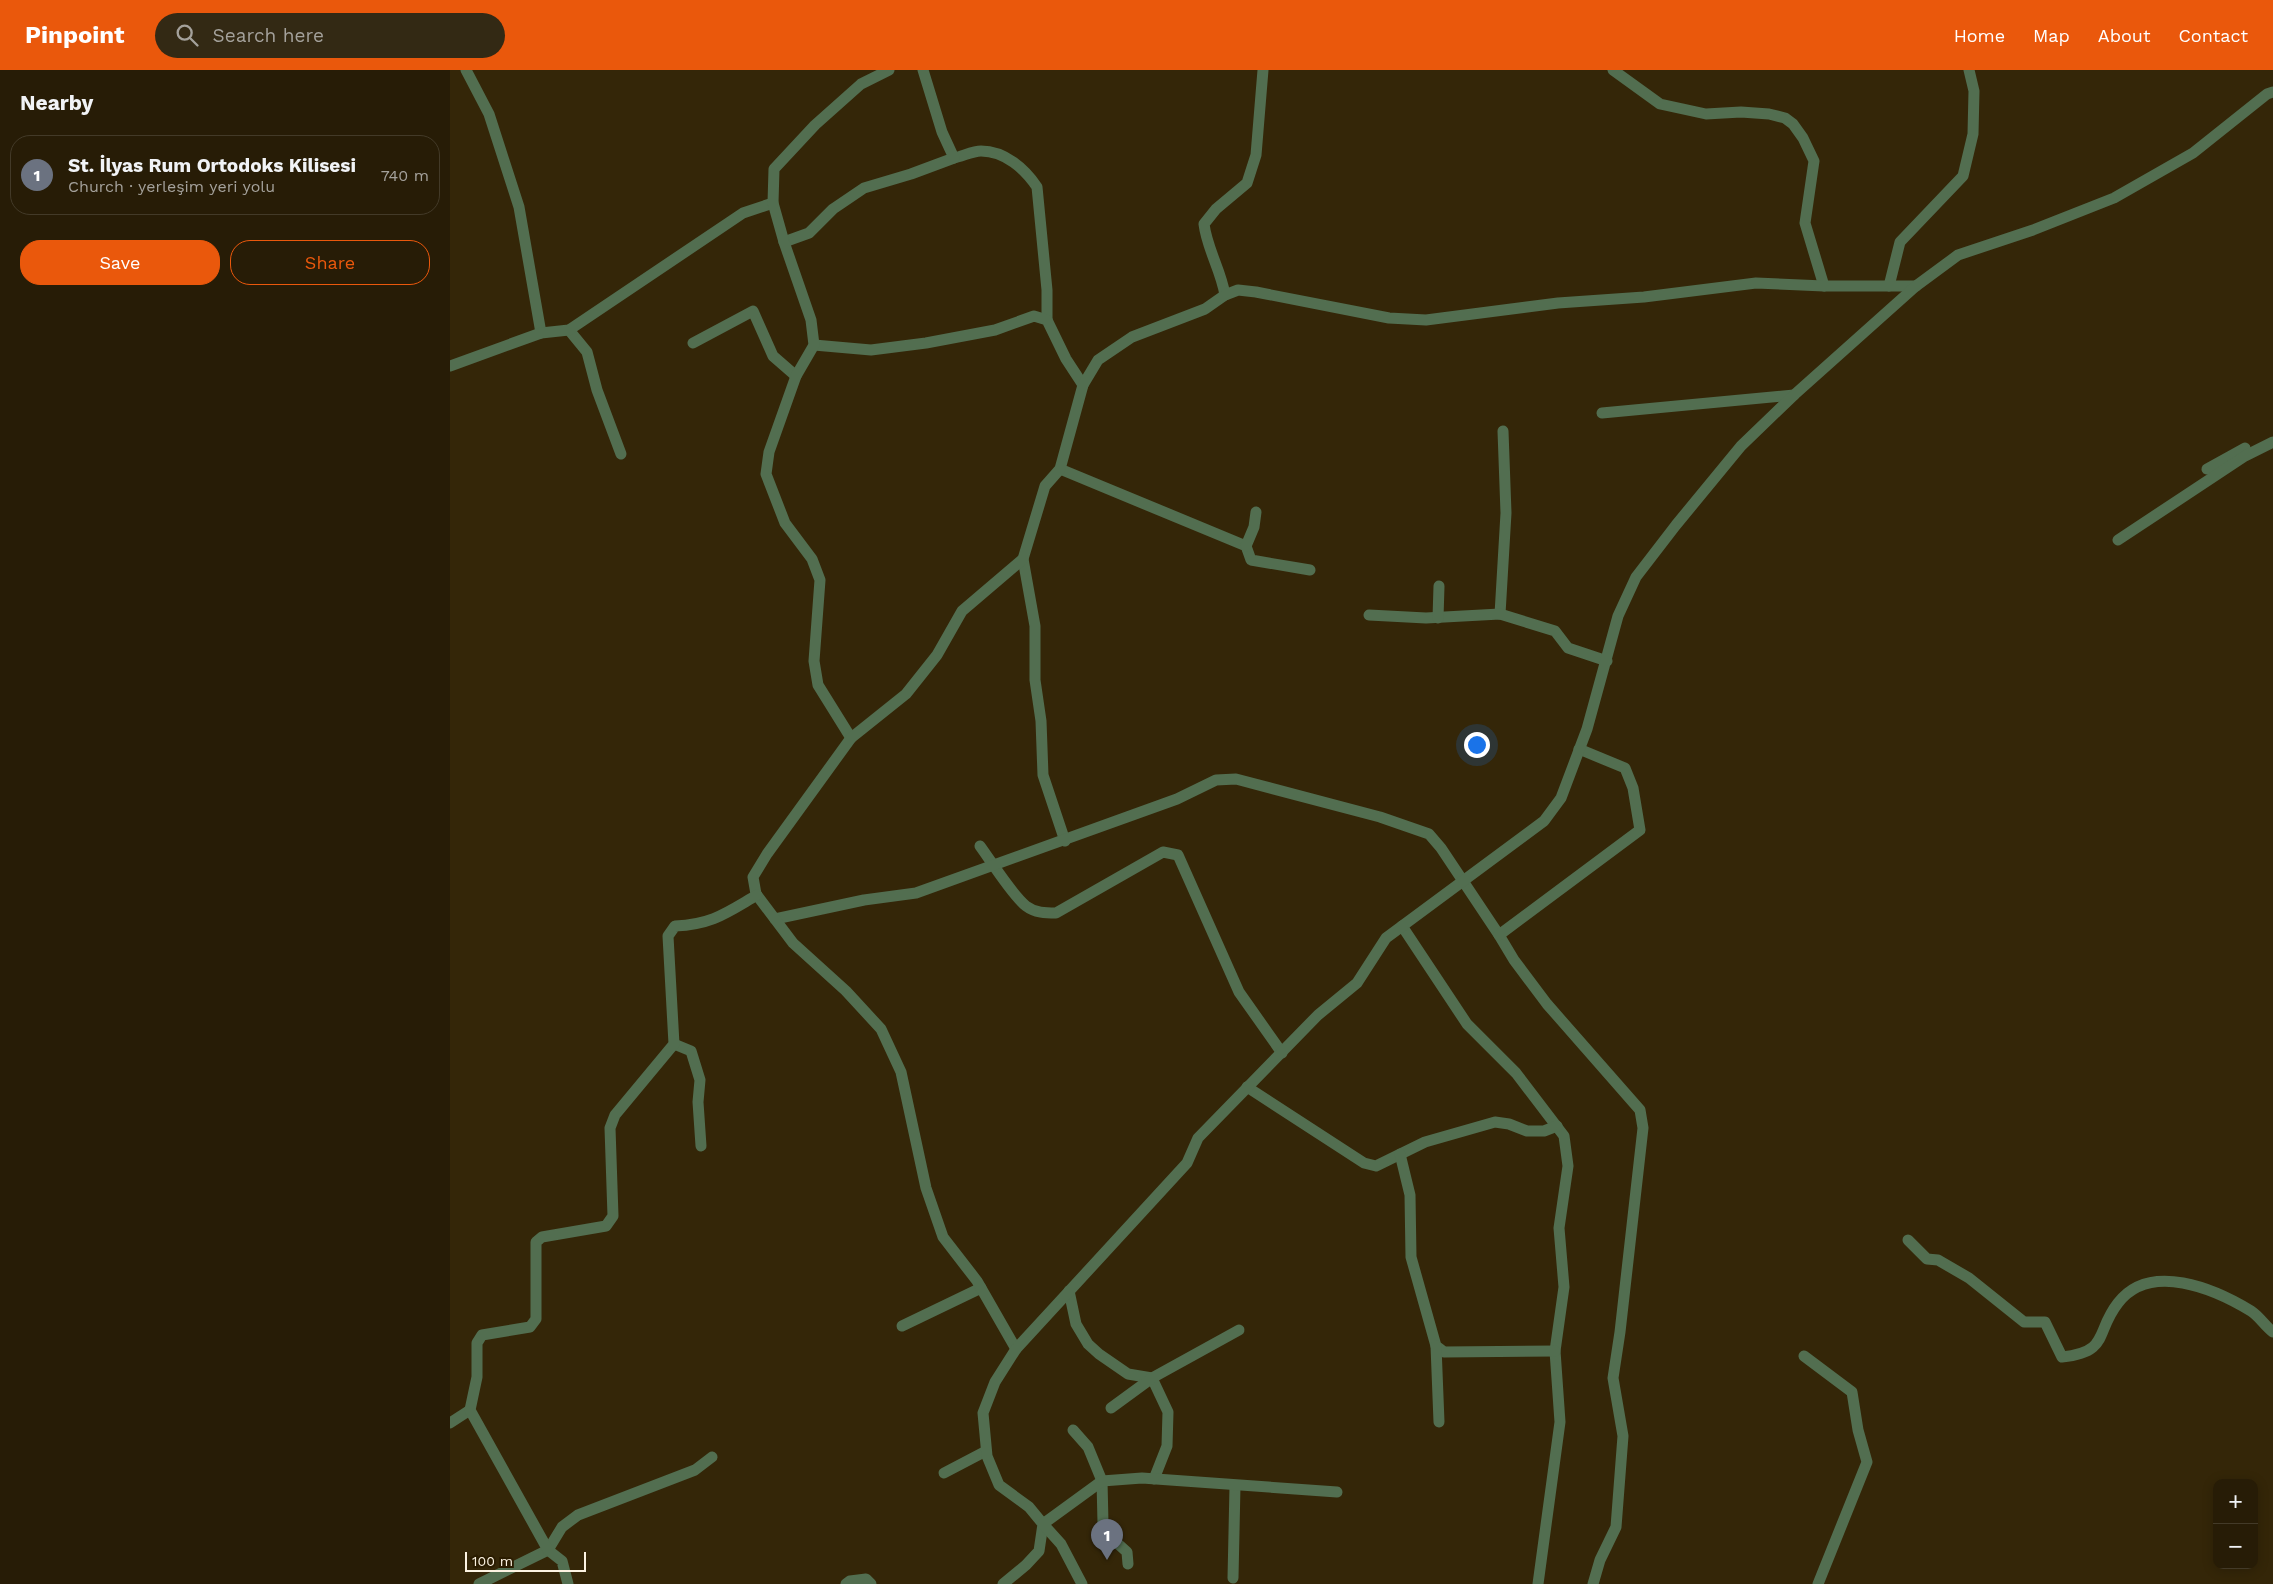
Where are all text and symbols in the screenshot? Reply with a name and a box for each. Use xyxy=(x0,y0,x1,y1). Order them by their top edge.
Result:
search box xyxy=(155,13,505,58)
text: Pinpoint xyxy=(25,21,125,49)
icon: search xyxy=(173,21,201,49)
text: Search here xyxy=(213,24,324,47)
text: Home xyxy=(1954,25,2005,46)
text: Map xyxy=(2033,25,2070,46)
text: About xyxy=(2098,25,2150,46)
text: Contact xyxy=(2178,25,2248,46)
text: Nearby xyxy=(20,90,93,115)
text: St. İlyas Rum Ortodoks Kilisesi xyxy=(68,154,356,177)
text: 1 xyxy=(34,166,40,185)
text: 740 m xyxy=(381,166,429,185)
text: Church · yerleşim yeri yolu xyxy=(68,177,275,196)
button: Save xyxy=(20,240,220,285)
button: Share xyxy=(230,240,430,285)
your location xyxy=(1464,732,1490,758)
map controls xyxy=(2213,1479,2258,1569)
button: + xyxy=(2213,1479,2258,1524)
pin: 1 xyxy=(1091,1519,1123,1560)
button: − xyxy=(2213,1524,2258,1569)
scale bar xyxy=(465,1549,586,1572)
text: 100 m xyxy=(472,1553,513,1569)

